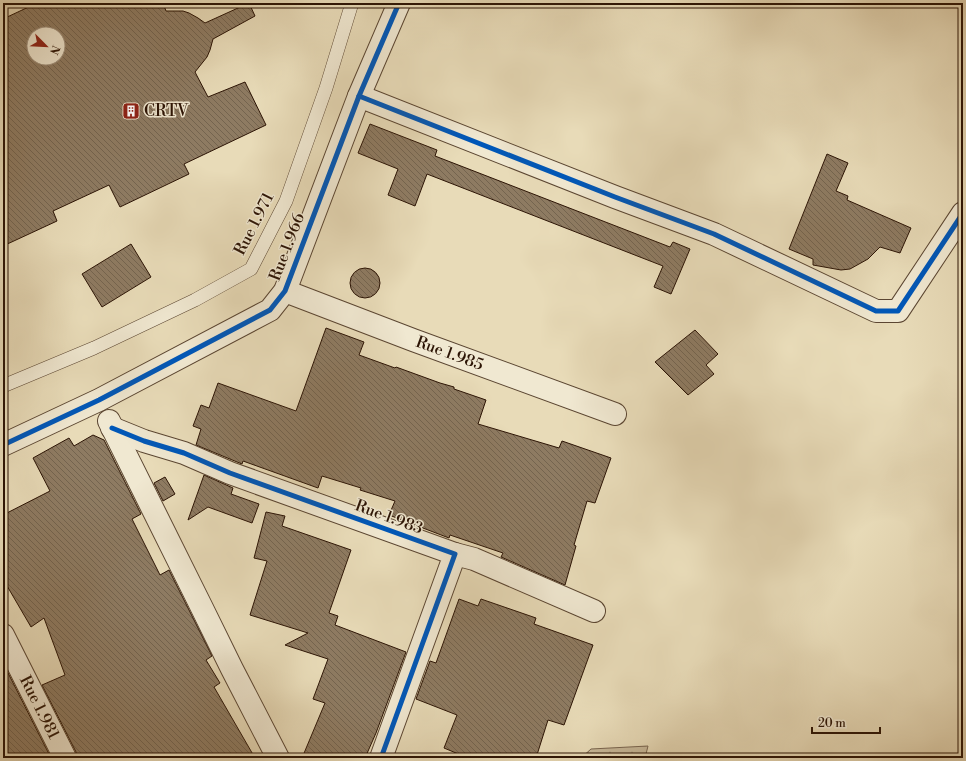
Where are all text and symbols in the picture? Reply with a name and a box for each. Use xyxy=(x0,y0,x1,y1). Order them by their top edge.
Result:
north arrow xyxy=(26,26,66,66)
text: N xyxy=(46,43,62,57)
building icon: CRTV xyxy=(121,101,141,121)
place label: CRTV xyxy=(144,101,189,121)
street label: Rue 1.971 xyxy=(230,189,278,259)
street label: Rue 1.966 xyxy=(265,210,309,284)
street label: Rue 1.985 xyxy=(413,332,486,375)
street label: Rue 1.983 xyxy=(352,496,426,539)
street label: Rue 1.981 xyxy=(15,672,64,742)
scale bar xyxy=(812,709,880,735)
text: 20 m xyxy=(818,716,846,731)

